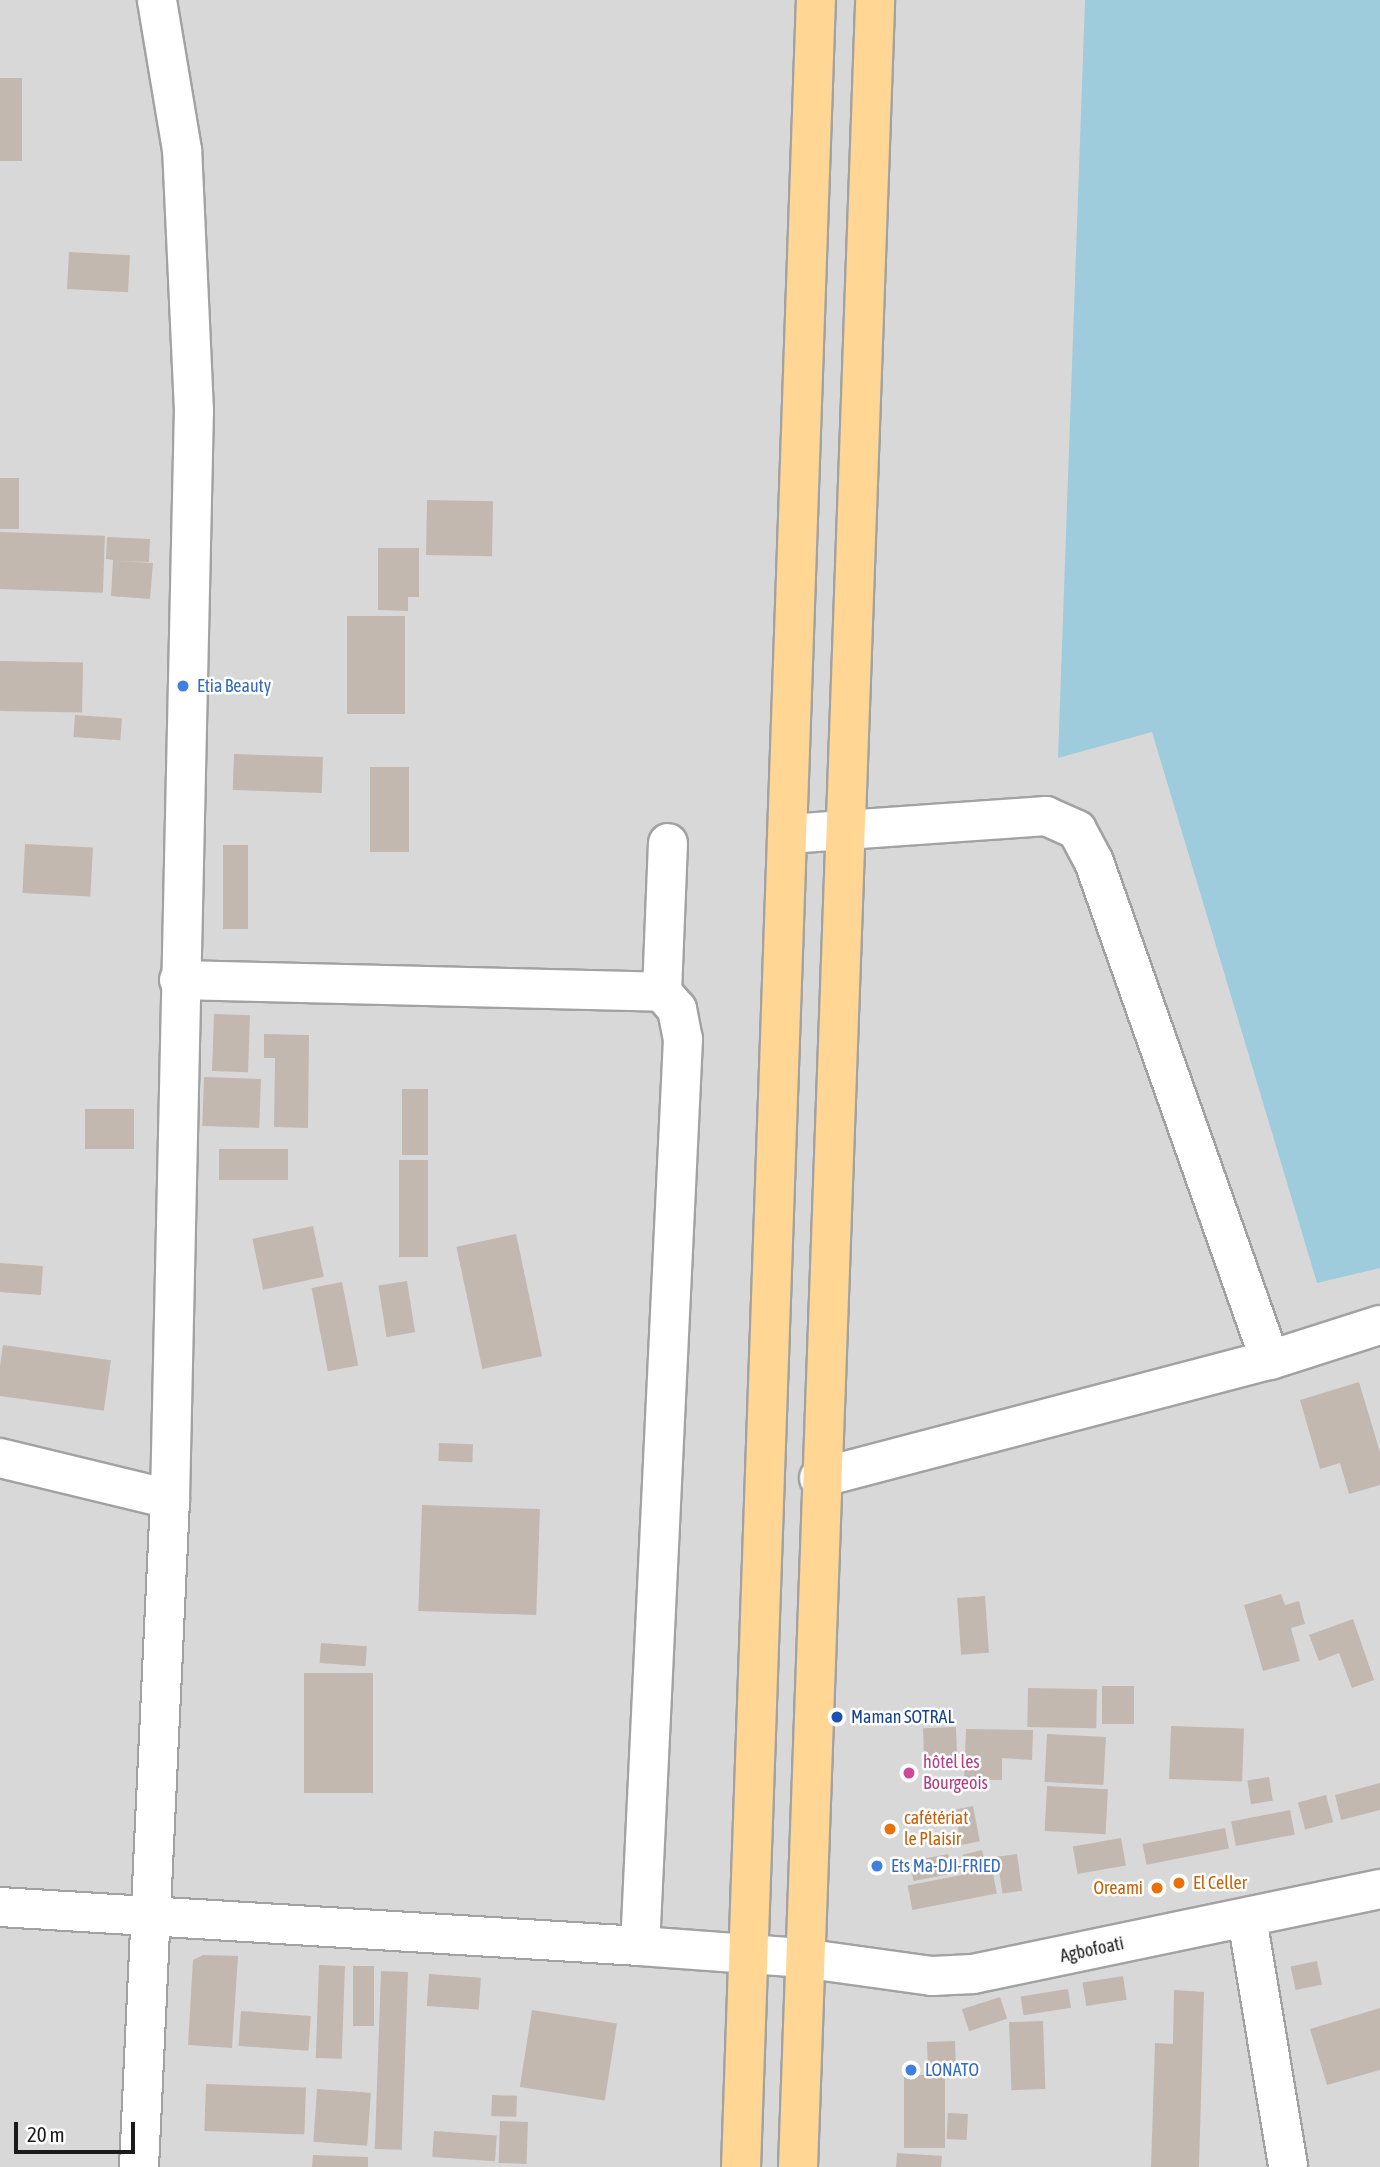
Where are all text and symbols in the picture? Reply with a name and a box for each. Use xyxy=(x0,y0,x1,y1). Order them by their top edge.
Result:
place label: Etia Beauty xyxy=(197,675,271,697)
marker: Etia Beauty xyxy=(175,678,191,694)
place label: Maman SOTRAL xyxy=(851,1706,954,1728)
marker: Maman SOTRAL xyxy=(829,1709,845,1725)
place label: hôtel les Bourgeois xyxy=(923,1752,988,1795)
marker: hôtel les Bourgeois xyxy=(901,1765,917,1781)
place label: cafétériat le Plaisir xyxy=(904,1808,968,1850)
marker: cafétériat le Plaisir xyxy=(882,1821,898,1837)
place label: Ets Ma-DJI-FRIED xyxy=(891,1855,1001,1877)
marker: Ets Ma-DJI-FRIED xyxy=(869,1858,885,1874)
place label: El Celler xyxy=(1193,1872,1247,1894)
marker: El Celler xyxy=(1171,1875,1187,1891)
place label: Oreami xyxy=(1094,1877,1143,1899)
marker: Oreami xyxy=(1149,1880,1165,1896)
street label: Agbofoati xyxy=(1058,1933,1126,1967)
place label: LONATO xyxy=(925,2059,979,2081)
marker: LONATO xyxy=(903,2062,919,2078)
scale bar xyxy=(18,2108,138,2152)
text: 20 m xyxy=(27,2122,65,2146)

